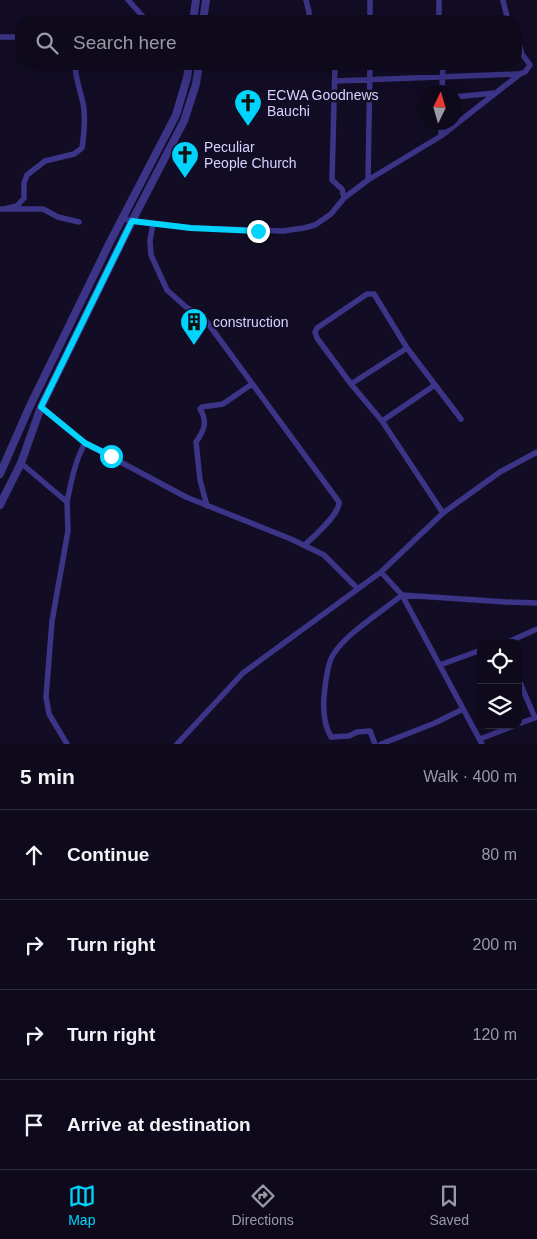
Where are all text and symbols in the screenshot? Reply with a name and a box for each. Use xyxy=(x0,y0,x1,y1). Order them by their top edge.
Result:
search box xyxy=(15,15,522,70)
icon: search xyxy=(33,29,61,57)
text: Search here xyxy=(73,32,177,53)
north arrow xyxy=(417,85,462,130)
place label: ECWA Goodnews Bauchi xyxy=(267,87,379,119)
church icon: ECWA Goodnews Bauchi xyxy=(233,88,263,127)
place label: Peculiar People Church xyxy=(204,139,297,171)
church icon: Peculiar People Church xyxy=(170,140,200,179)
route end xyxy=(247,220,270,243)
building icon: construction xyxy=(179,307,209,346)
place label: construction xyxy=(213,314,288,330)
route start xyxy=(100,445,123,468)
map controls xyxy=(477,639,522,729)
button: locate xyxy=(477,639,522,684)
button: layers xyxy=(477,684,522,729)
text: 5 min xyxy=(20,765,75,788)
text: Walk · 400 m xyxy=(423,768,517,785)
icon: ahead xyxy=(20,841,48,869)
text: Continue xyxy=(67,844,149,865)
text: 80 m xyxy=(481,846,517,863)
icon: right xyxy=(20,931,48,959)
text: Turn right xyxy=(67,934,155,955)
text: 200 m xyxy=(473,936,517,953)
icon: right xyxy=(20,1021,48,1049)
text: Turn right xyxy=(67,1024,155,1045)
text: 120 m xyxy=(473,1026,517,1043)
icon: arrive xyxy=(20,1111,48,1139)
text: Arrive at destination xyxy=(67,1114,251,1135)
tab: Map xyxy=(68,1182,96,1228)
tab: Directions xyxy=(232,1182,294,1228)
tab: Saved xyxy=(429,1182,469,1228)

